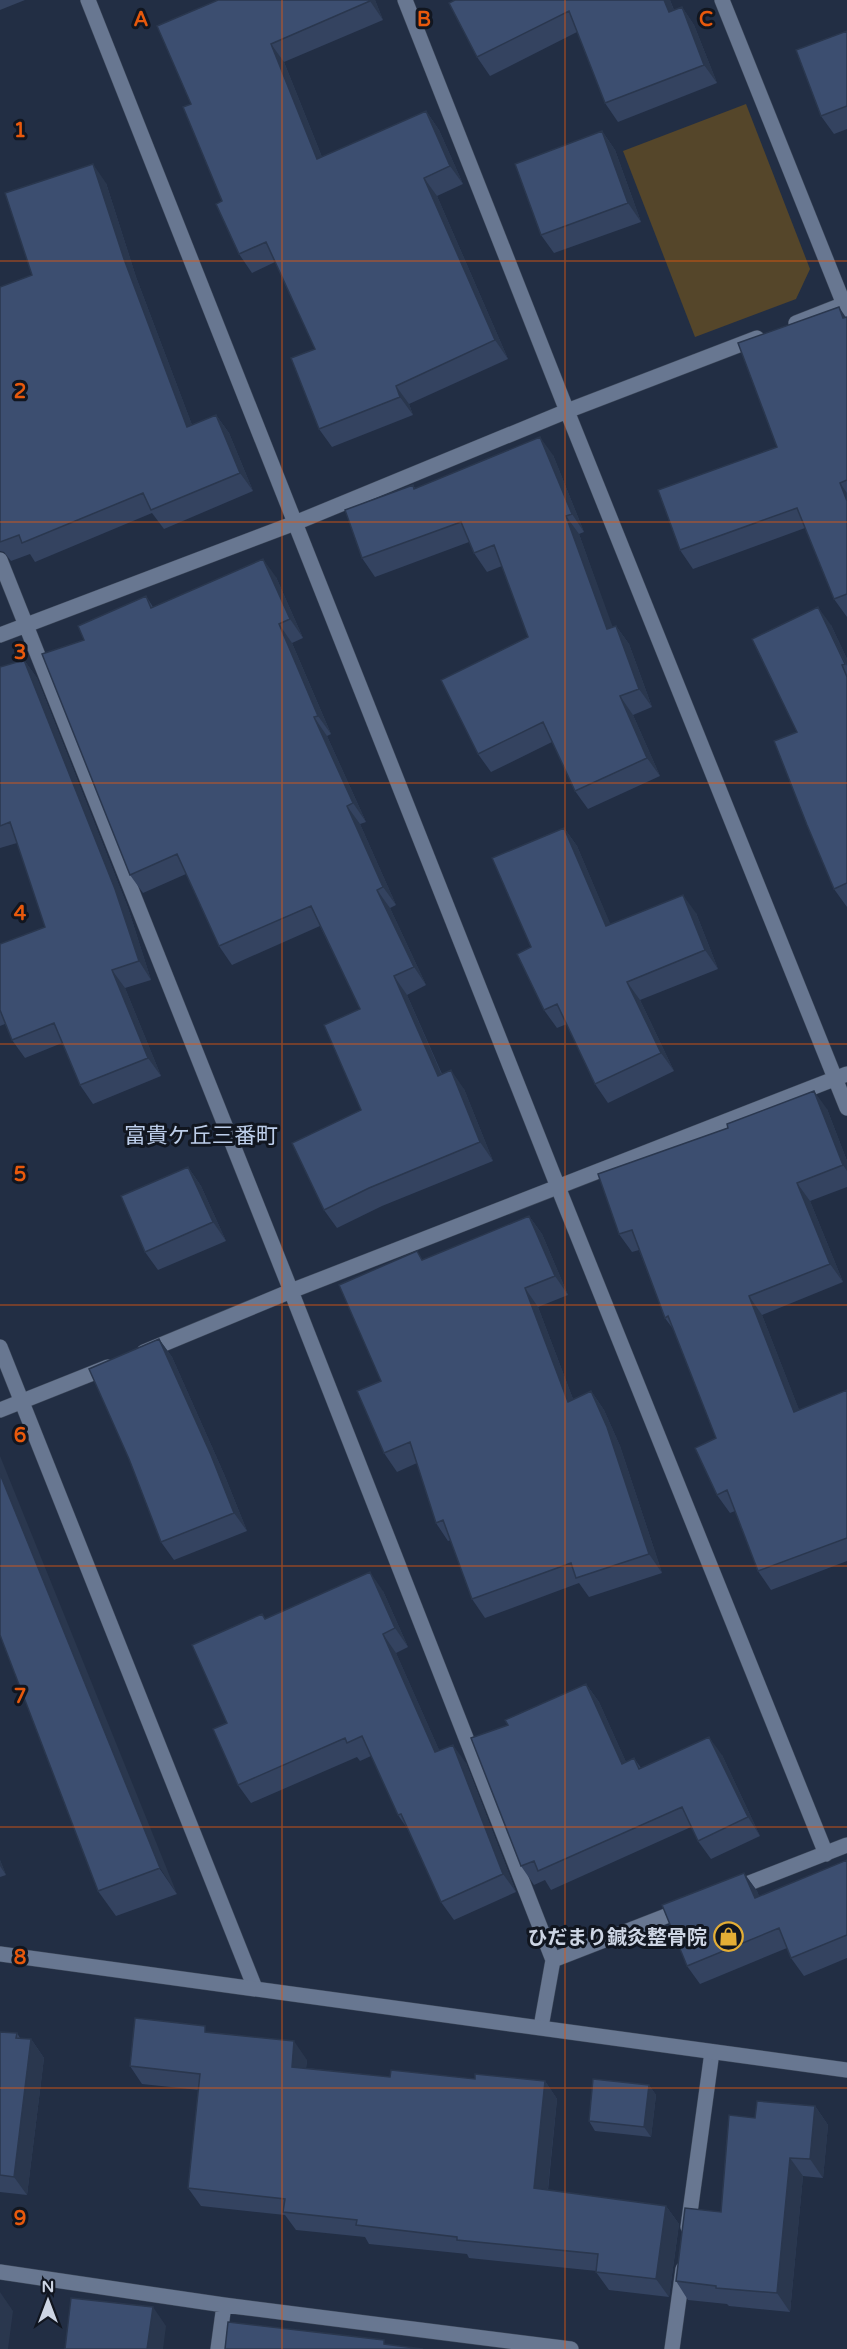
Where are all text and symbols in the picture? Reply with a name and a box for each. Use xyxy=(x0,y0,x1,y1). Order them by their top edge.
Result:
text: A xyxy=(134,8,149,32)
text: B xyxy=(417,8,431,32)
text: C xyxy=(699,8,713,32)
text: 1 xyxy=(14,119,26,143)
text: 2 xyxy=(14,380,26,404)
text: 3 xyxy=(14,641,26,665)
text: 4 xyxy=(14,902,27,926)
district label: 富貴ケ丘三番町 xyxy=(124,1123,278,1149)
text: 5 xyxy=(14,1163,26,1187)
text: 6 xyxy=(14,1424,26,1448)
text: 7 xyxy=(14,1685,26,1709)
shop icon: ひだまり鍼灸整骨院 xyxy=(712,1921,744,1953)
place label: ひだまり鍼灸整骨院 xyxy=(527,1926,707,1950)
text: 8 xyxy=(14,1946,26,1970)
text: 9 xyxy=(14,2207,26,2231)
north arrow xyxy=(18,2271,78,2331)
text: N xyxy=(42,2277,54,2297)

